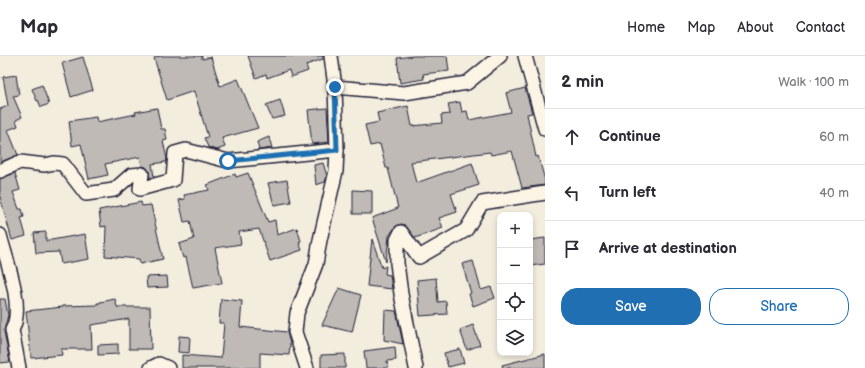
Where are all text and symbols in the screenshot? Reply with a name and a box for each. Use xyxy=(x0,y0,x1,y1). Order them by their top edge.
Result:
text: Map xyxy=(20,16,58,39)
text: Home xyxy=(627,19,665,36)
text: Map xyxy=(687,19,715,36)
text: About xyxy=(737,19,774,36)
text: Contact xyxy=(796,19,845,36)
text: 2 min xyxy=(561,72,604,92)
text: Walk · 100 m xyxy=(778,74,849,90)
route end xyxy=(326,78,344,96)
icon: ahead xyxy=(561,126,583,148)
text: Continue xyxy=(599,127,661,146)
text: 60 m xyxy=(819,129,849,145)
route start xyxy=(219,152,237,170)
icon: left xyxy=(561,182,583,204)
text: Turn left xyxy=(599,183,656,202)
text: 40 m xyxy=(819,185,849,201)
map controls xyxy=(497,212,533,356)
button: + xyxy=(497,212,533,248)
icon: arrive xyxy=(561,238,583,260)
text: Arrive at destination xyxy=(599,239,737,258)
button: − xyxy=(497,248,533,284)
button: locate xyxy=(497,284,533,320)
button: Save xyxy=(561,288,701,325)
button: Share xyxy=(709,288,849,325)
button: layers xyxy=(497,320,533,356)

